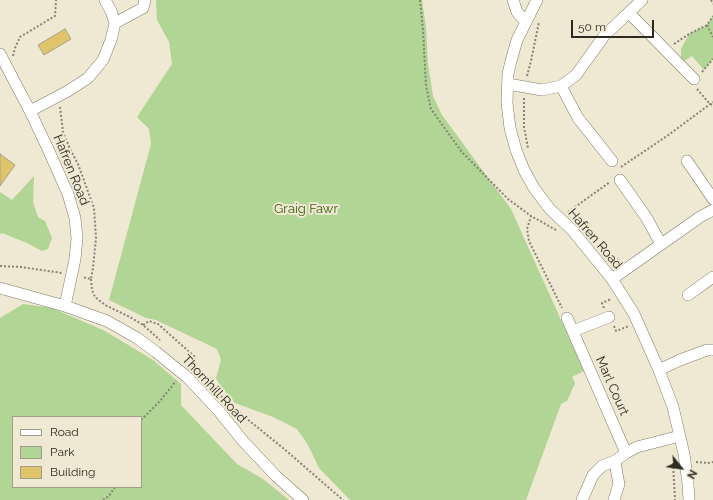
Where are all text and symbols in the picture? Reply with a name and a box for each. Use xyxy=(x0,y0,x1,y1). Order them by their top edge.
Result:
scale bar xyxy=(573,12,656,38)
text: 50 m xyxy=(578,20,606,34)
street label: Hafren Road xyxy=(50,132,92,208)
park label: Graig Fawr xyxy=(274,201,338,217)
street label: Hafren Road xyxy=(565,206,625,272)
street label: Thornhill Road xyxy=(179,352,249,426)
street label: Marl Court xyxy=(592,354,632,418)
legend xyxy=(12,416,142,488)
text: Road xyxy=(50,425,79,439)
text: Park xyxy=(50,445,75,459)
north arrow xyxy=(661,448,701,488)
text: Building xyxy=(50,465,96,479)
text: N xyxy=(684,467,700,481)

